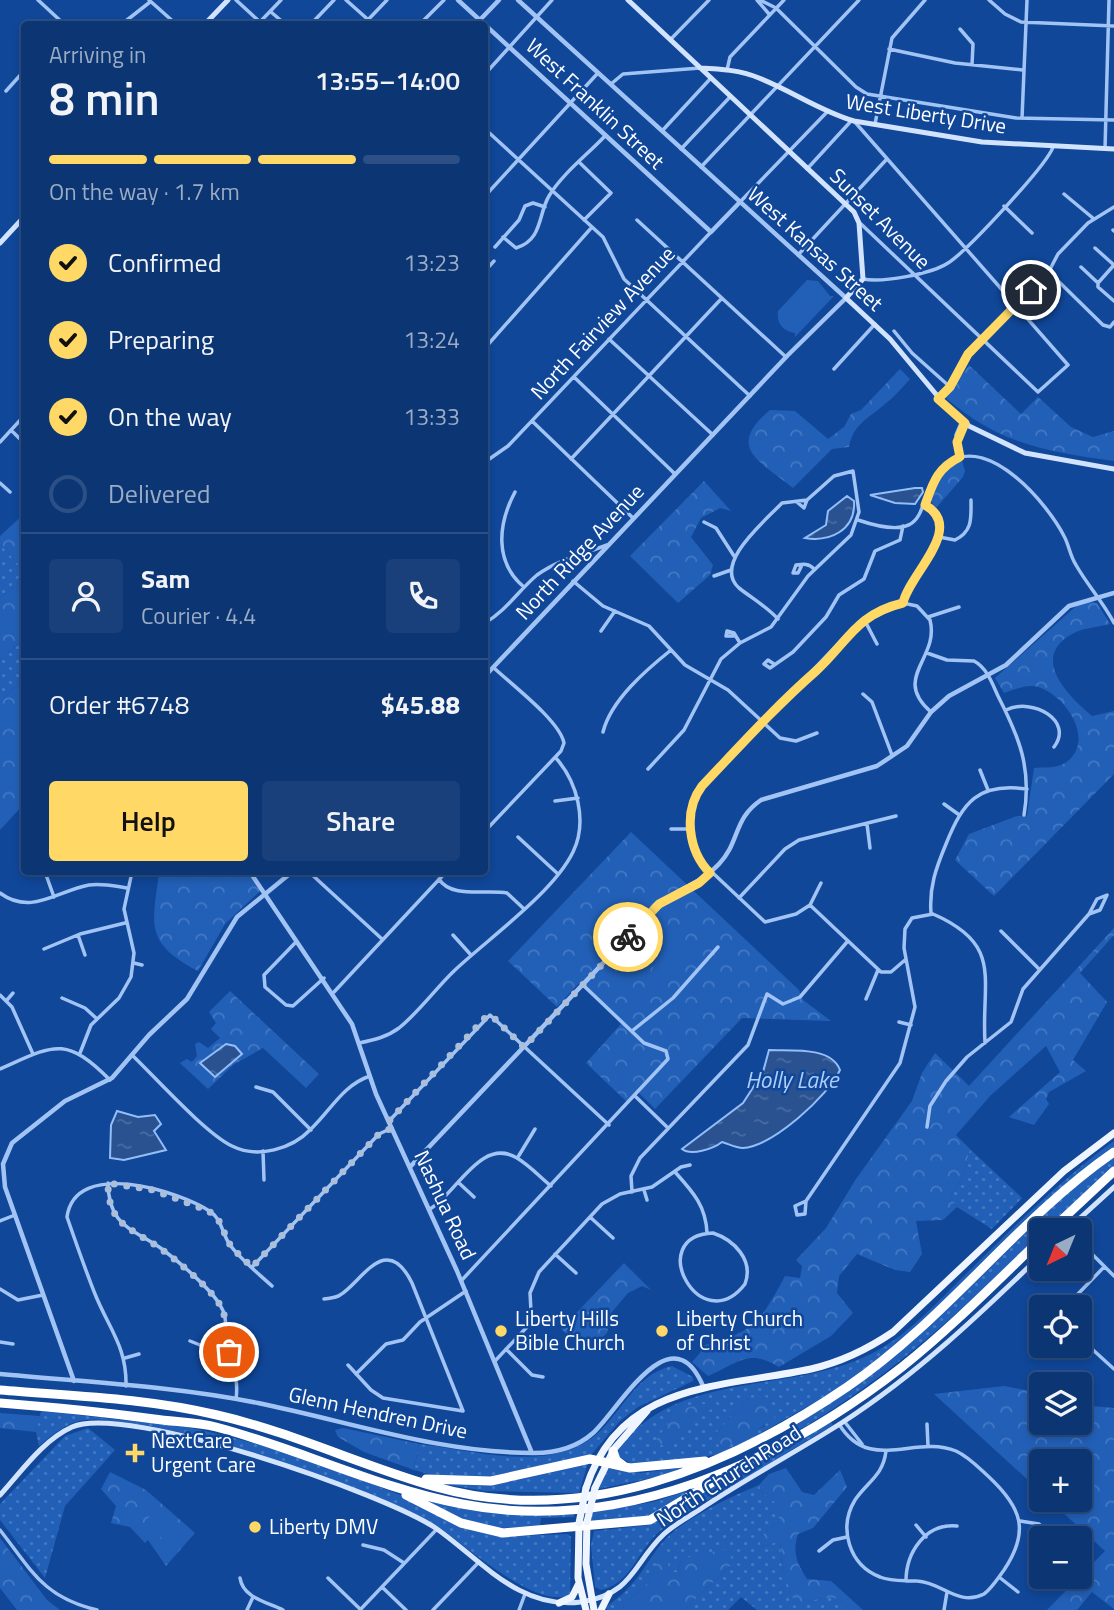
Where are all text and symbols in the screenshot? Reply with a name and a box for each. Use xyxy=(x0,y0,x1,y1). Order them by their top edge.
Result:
street label: West Franklin Street xyxy=(519,30,673,177)
text: Arriving in xyxy=(49,37,146,72)
text: 13:55–14:00 xyxy=(315,61,460,100)
text: 8 min xyxy=(49,63,160,133)
street label: West Liberty Drive xyxy=(844,85,1009,142)
street label: Sunset Avenue xyxy=(823,160,939,276)
text: On the way · 1.7 km xyxy=(49,174,240,209)
street label: West Kansas Street xyxy=(741,178,891,318)
street label: North Fairview Avenue xyxy=(522,238,682,406)
text: Confirmed xyxy=(108,243,222,282)
icon: check xyxy=(49,244,87,282)
text: 13:23 xyxy=(403,245,460,280)
pin xyxy=(1001,260,1061,320)
icon: home xyxy=(1012,271,1050,309)
text: Preparing xyxy=(108,320,214,359)
icon: check xyxy=(49,321,87,359)
text: 13:24 xyxy=(403,322,460,357)
text: On the way xyxy=(108,397,232,436)
icon: check xyxy=(49,398,87,436)
text: 13:33 xyxy=(403,399,460,434)
text: Delivered xyxy=(108,474,211,513)
street label: North Ridge Avenue xyxy=(508,476,651,627)
button: person xyxy=(49,559,123,633)
text: Sam xyxy=(141,559,190,598)
button: phone xyxy=(386,559,460,633)
text: Courier · 4.4 xyxy=(141,598,256,633)
text: Order #6748 xyxy=(49,685,189,724)
text: $45.88 xyxy=(381,685,460,724)
button: Help xyxy=(49,781,248,861)
button: Share xyxy=(262,781,460,861)
courier xyxy=(593,902,663,972)
icon: bike xyxy=(609,918,647,956)
water label: Holly Lake xyxy=(746,1062,840,1097)
street label: Nashua Road xyxy=(407,1145,485,1265)
north arrow xyxy=(1029,1218,1092,1281)
map controls xyxy=(1029,1218,1092,1589)
button: locate xyxy=(1029,1295,1092,1358)
place label: Liberty Hills Bible Church xyxy=(515,1302,625,1358)
place label: Liberty Church of Christ xyxy=(676,1302,803,1358)
pin xyxy=(199,1322,259,1382)
marker: Liberty Hills Bible Church xyxy=(493,1323,509,1339)
marker: Liberty Church of Christ xyxy=(654,1323,670,1339)
icon: bag xyxy=(210,1333,248,1371)
button: layers xyxy=(1029,1372,1092,1435)
street label: Glenn Hendren Drive xyxy=(286,1377,471,1447)
street label: North Church Road xyxy=(650,1416,807,1534)
place label: NextCare Urgent Care xyxy=(151,1424,256,1480)
marker: NextCare Urgent Care xyxy=(125,1443,145,1463)
button: + xyxy=(1029,1449,1092,1512)
place label: Liberty DMV xyxy=(269,1510,378,1542)
marker: Liberty DMV xyxy=(247,1519,263,1535)
button: − xyxy=(1029,1526,1092,1589)

